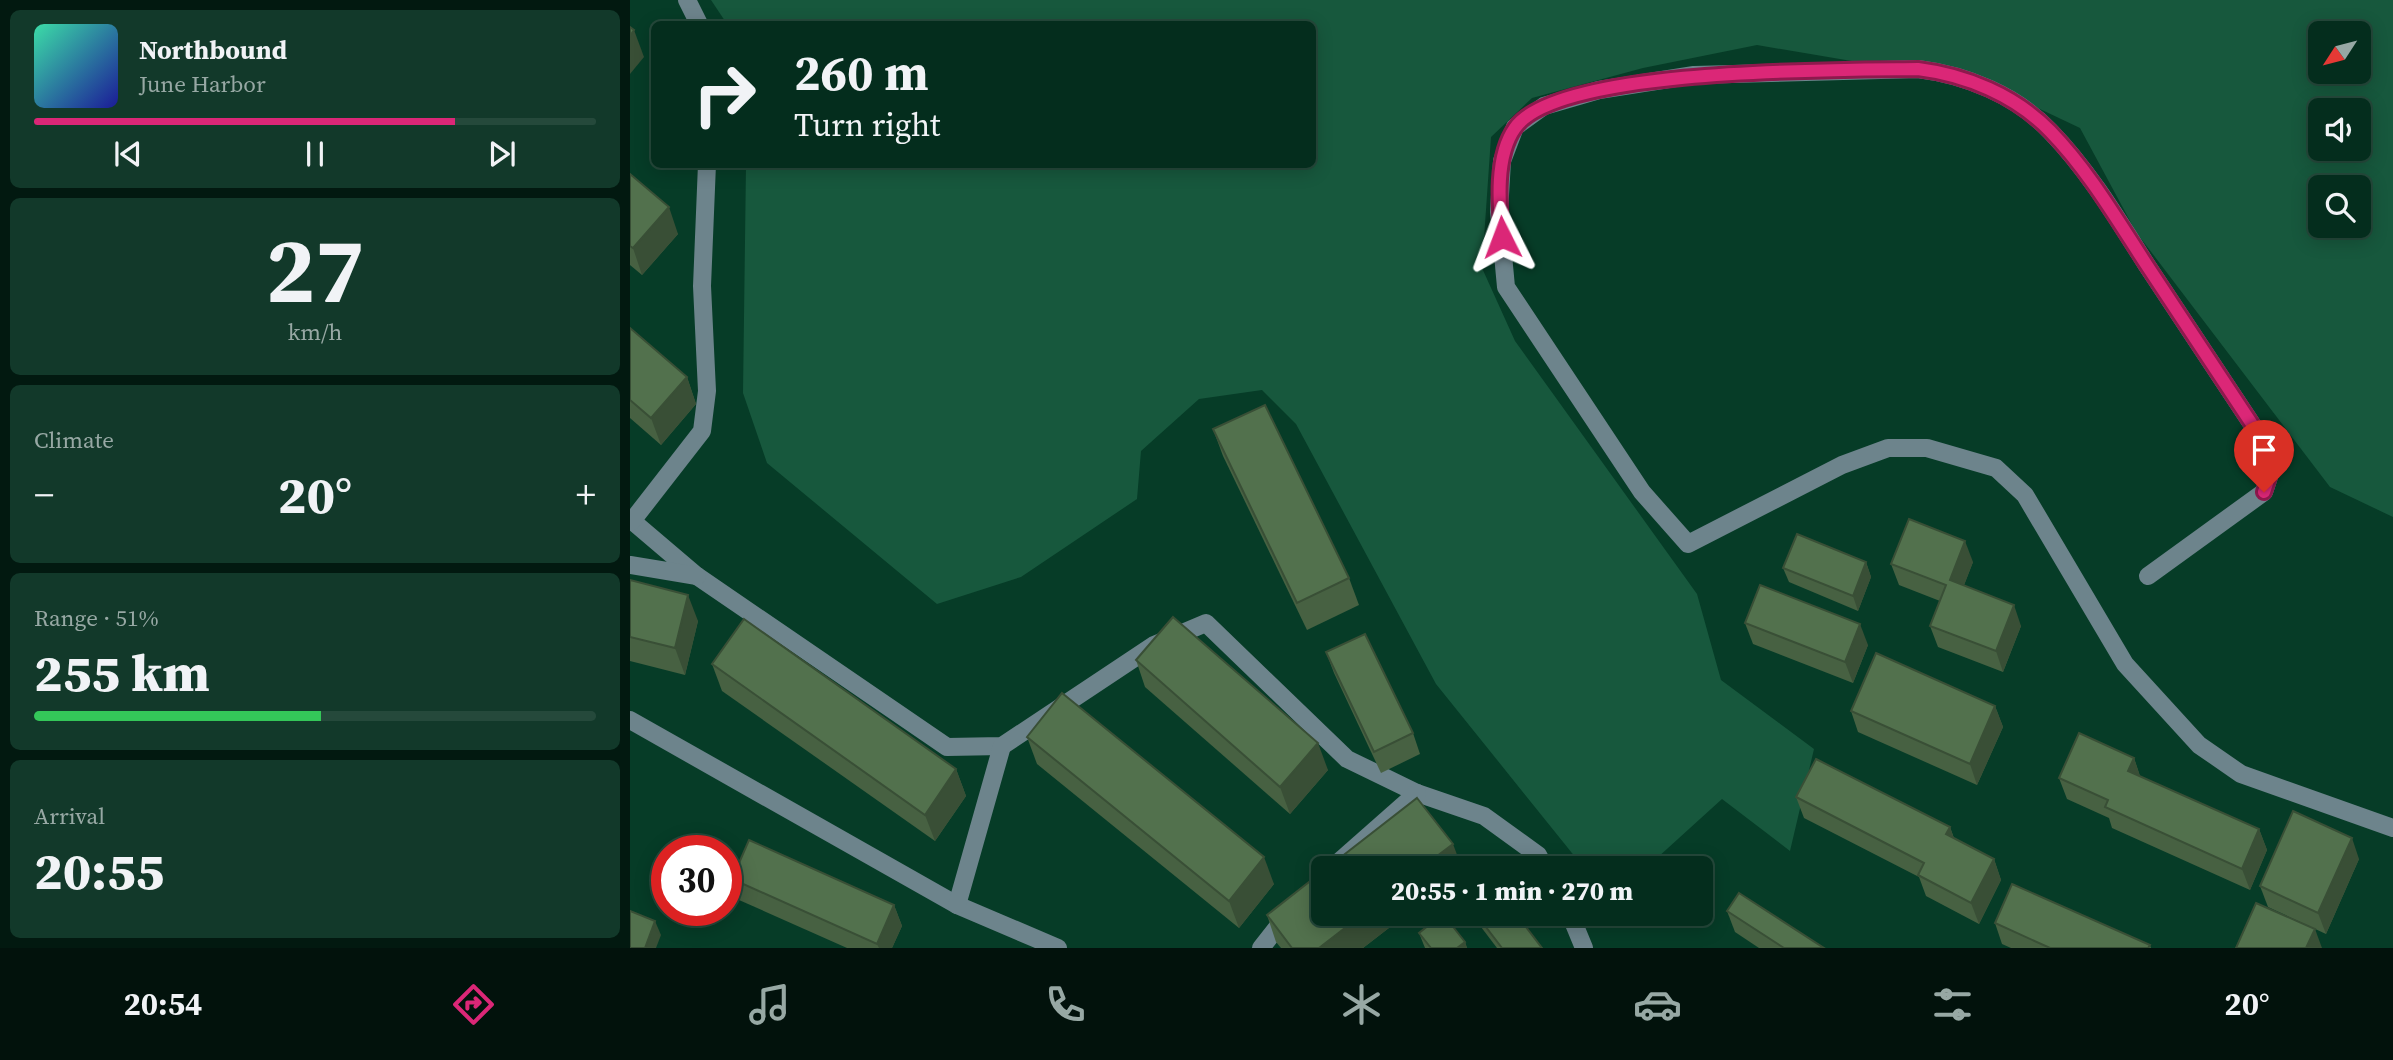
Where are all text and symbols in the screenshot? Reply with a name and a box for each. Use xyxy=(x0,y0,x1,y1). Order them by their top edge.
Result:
north arrow xyxy=(2308,21,2371,84)
map controls xyxy=(2308,21,2371,238)
text: Northbound xyxy=(139,32,287,68)
text: 260 m xyxy=(794,39,929,106)
icon: right xyxy=(679,49,770,140)
text: June Harbor xyxy=(139,68,266,100)
button: sound xyxy=(2308,98,2371,161)
text: Turn right xyxy=(794,103,940,147)
icon: previous xyxy=(109,135,147,173)
icon: pause xyxy=(296,135,334,173)
icon: next xyxy=(483,135,521,173)
button: search xyxy=(2308,175,2371,238)
position arrow xyxy=(1465,200,1539,274)
text: 27 xyxy=(266,208,364,332)
text: km/h xyxy=(288,316,342,348)
pin xyxy=(2234,420,2294,492)
text: Climate xyxy=(34,424,114,456)
icon: arrive xyxy=(2245,431,2283,469)
text: 20° xyxy=(278,459,352,530)
text: − xyxy=(34,469,54,521)
text: + xyxy=(576,469,596,521)
text: Range · 51% xyxy=(34,602,159,634)
text: 255 km xyxy=(34,637,210,708)
text: Arrival xyxy=(34,800,105,832)
text: 20:55 xyxy=(34,835,164,906)
speed limit sign: 30 xyxy=(651,835,742,926)
text: 20:55 · 1 min · 270 m xyxy=(1391,873,1633,909)
icon: directions xyxy=(449,980,498,1029)
icon: music xyxy=(745,980,794,1029)
icon: phone xyxy=(1041,980,1090,1029)
icon: climate xyxy=(1337,980,1386,1029)
icon: car xyxy=(1633,980,1682,1029)
icon: filters xyxy=(1928,980,1977,1029)
text: 20:54 xyxy=(123,982,202,1026)
text: 20° xyxy=(2224,982,2270,1026)

